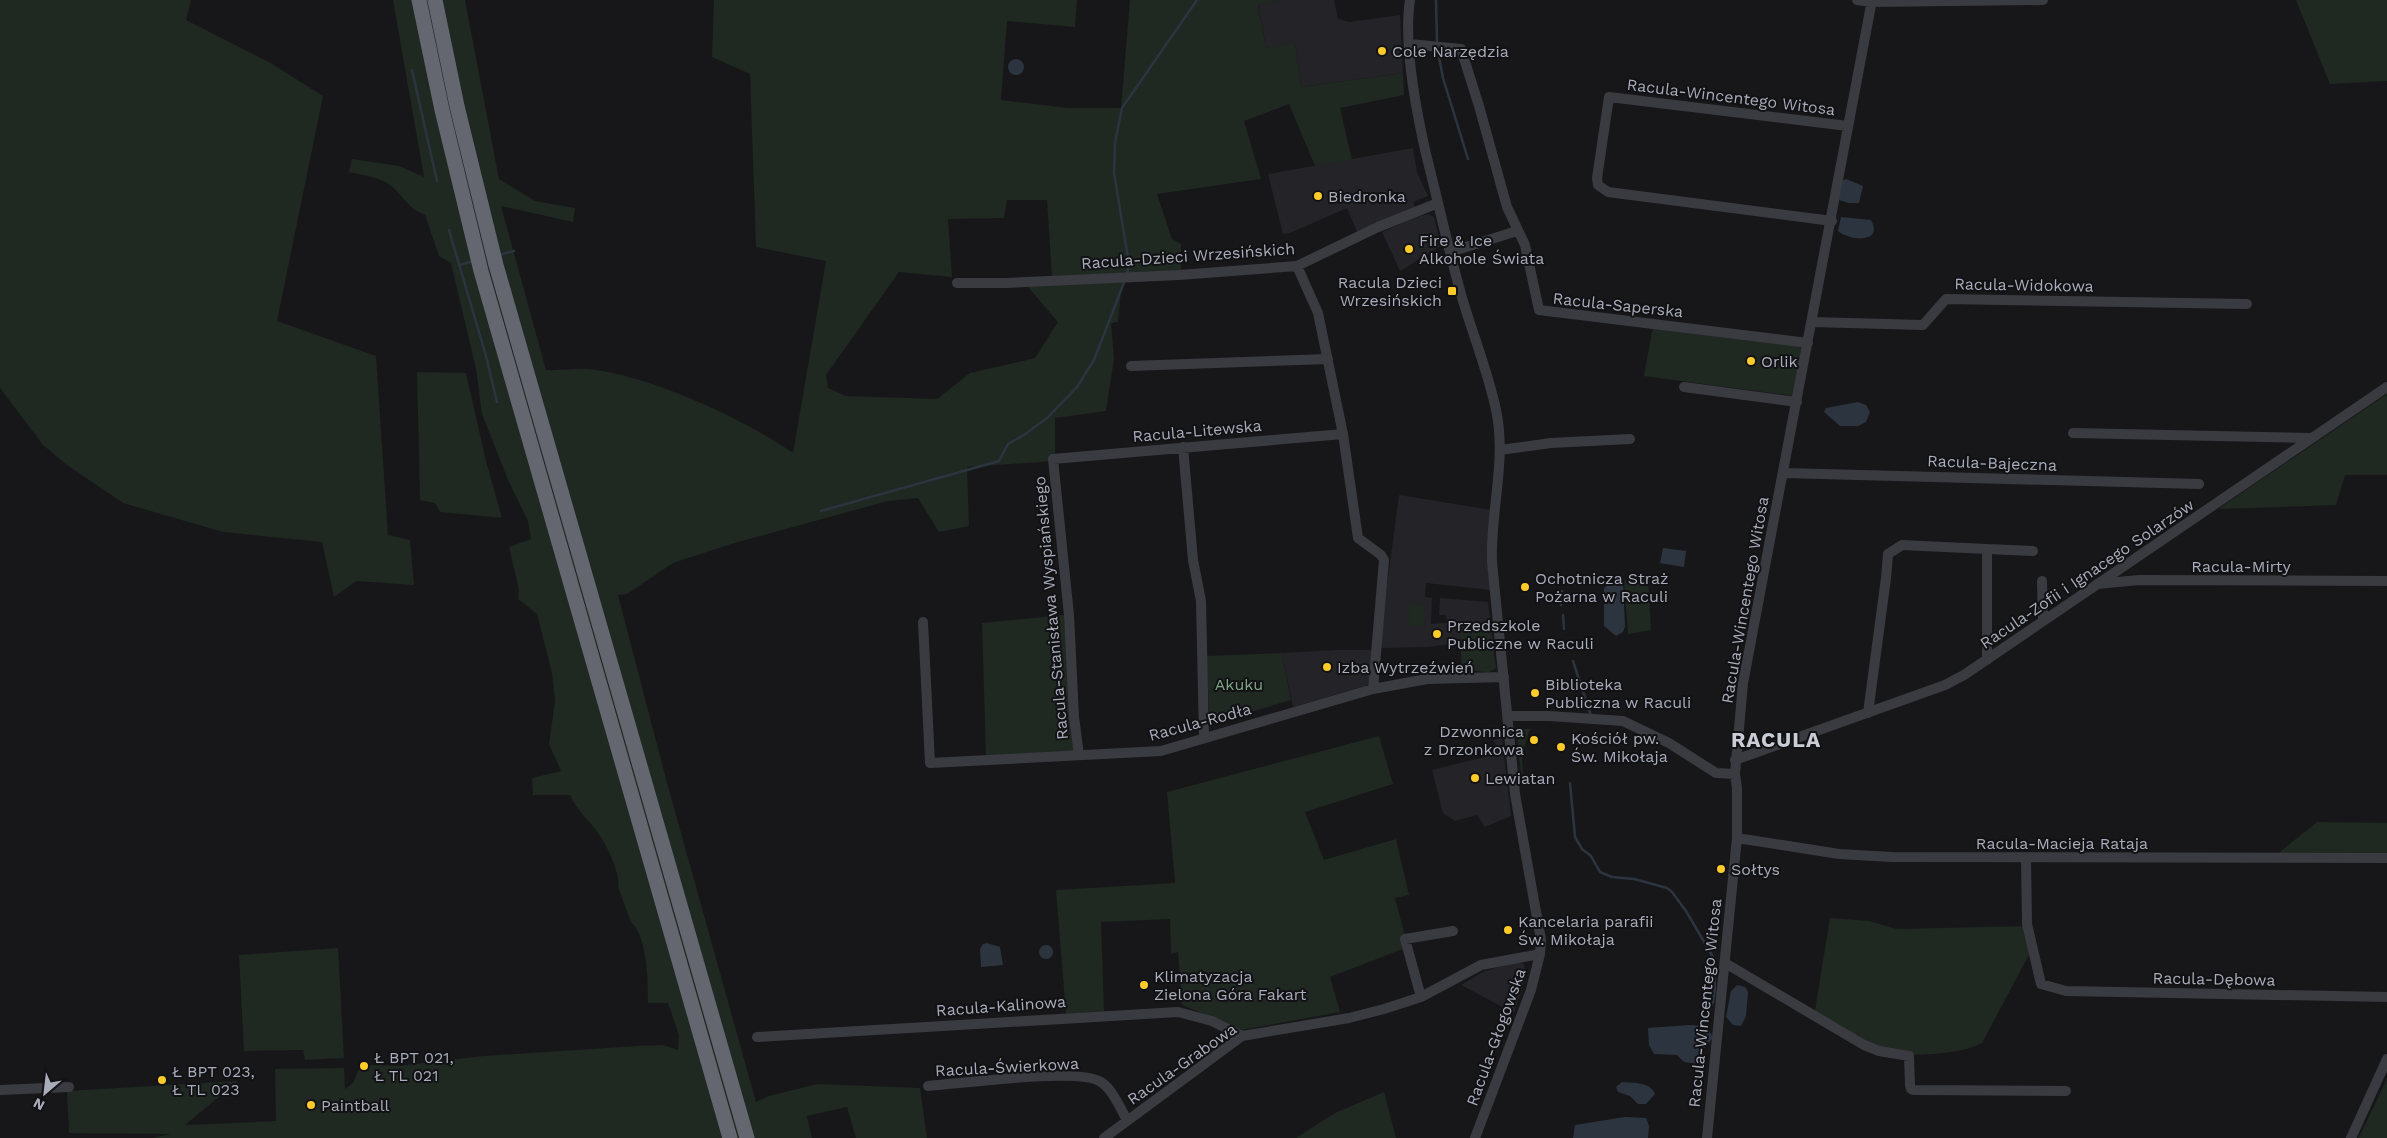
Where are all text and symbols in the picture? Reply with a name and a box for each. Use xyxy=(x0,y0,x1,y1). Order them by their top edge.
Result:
place label: Cole Narzędzia xyxy=(1392,42,1509,61)
marker: Cole Narzędzia xyxy=(1376,45,1388,57)
street label: Racula-Wincentego Witosa xyxy=(1626,75,1836,119)
place label: Biedronka xyxy=(1328,187,1406,206)
marker: Biedronka xyxy=(1312,190,1324,202)
place label: Fire & Ice Alkohole Świata xyxy=(1419,231,1544,268)
street label: Racula-Dzieci Wrzesińskich xyxy=(1080,239,1296,273)
marker: Fire & Ice Alkohole Świata xyxy=(1403,243,1415,255)
place label: Racula Dzieci Wrzesińskich xyxy=(1338,273,1442,310)
street label: Racula-Widokowa xyxy=(1954,274,2094,296)
marker: Racula Dzieci Wrzesińskich xyxy=(1446,285,1458,297)
street label: Racula-Saperska xyxy=(1552,289,1684,321)
place label: Orlik xyxy=(1761,352,1798,371)
marker: Orlik xyxy=(1745,355,1757,367)
street label: Racula-Litewska xyxy=(1132,416,1262,446)
street label: Racula-Bajeczna xyxy=(1927,451,2057,475)
street label: Racula-Stanisława Wyspiańskiego xyxy=(1030,475,1072,741)
street label: Racula-Wincentego Witosa xyxy=(1717,495,1773,705)
street label: Racula-Zofii i Ignacego Solarzów xyxy=(1976,495,2198,653)
street label: Racula-Mirty xyxy=(2191,557,2291,576)
place label: Ochotnicza Straż Pożarna w Raculi xyxy=(1535,569,1669,606)
marker: Ochotnicza Straż Pożarna w Raculi xyxy=(1519,581,1531,593)
place label: Przedszkole Publiczne w Raculi xyxy=(1447,616,1594,653)
marker: Przedszkole Publiczne w Raculi xyxy=(1431,628,1443,640)
place label: Izba Wytrzeźwień xyxy=(1337,658,1474,677)
marker: Izba Wytrzeźwień xyxy=(1321,661,1333,673)
park label: Akuku xyxy=(1215,675,1263,694)
place label: Biblioteka Publiczna w Raculi xyxy=(1545,675,1691,712)
marker: Biblioteka Publiczna w Raculi xyxy=(1529,687,1541,699)
street label: Racula-Rodła xyxy=(1147,699,1253,745)
place label: Dzwonnica z Drzonkowa xyxy=(1424,722,1524,759)
district label: RACULA xyxy=(1731,727,1821,752)
place label: Kościół pw. Św. Mikołaja xyxy=(1571,729,1668,766)
marker: Dzwonnica z Drzonkowa xyxy=(1528,734,1540,746)
marker: Kościół pw. Św. Mikołaja xyxy=(1555,741,1567,753)
place label: Lewiatan xyxy=(1485,769,1555,788)
marker: Lewiatan xyxy=(1469,772,1481,784)
street label: Racula-Macieja Rataja xyxy=(1976,834,2148,853)
place label: Sołtys xyxy=(1731,860,1780,879)
marker: Sołtys xyxy=(1715,863,1727,875)
street label: Racula-Wincentego Witosa xyxy=(1685,898,1725,1108)
place label: Kancelaria parafii Św. Mikołaja xyxy=(1518,912,1653,949)
marker: Kancelaria parafii Św. Mikołaja xyxy=(1502,924,1514,936)
street label: Racula-Głogowska xyxy=(1462,966,1530,1108)
place label: Klimatyzacja Zielona Góra Fakart xyxy=(1154,967,1307,1004)
street label: Racula-Dębowa xyxy=(2152,968,2276,990)
marker: Klimatyzacja Zielona Góra Fakart xyxy=(1138,979,1150,991)
street label: Racula-Kalinowa xyxy=(935,992,1067,1020)
street label: Racula-Grabowa xyxy=(1124,1019,1240,1109)
place label: Ł BPT 021, Ł TL 021 xyxy=(374,1048,454,1085)
street label: Racula-Świerkowa xyxy=(935,1054,1079,1080)
marker: Ł BPT 021, Ł TL 021 xyxy=(358,1060,370,1072)
place label: Ł BPT 023, Ł TL 023 xyxy=(172,1062,255,1099)
north arrow xyxy=(20,1068,70,1118)
marker: Ł BPT 023, Ł TL 023 xyxy=(156,1074,168,1086)
text: N xyxy=(31,1095,47,1114)
place label: Paintball xyxy=(321,1096,390,1115)
marker: Paintball xyxy=(305,1099,317,1111)

